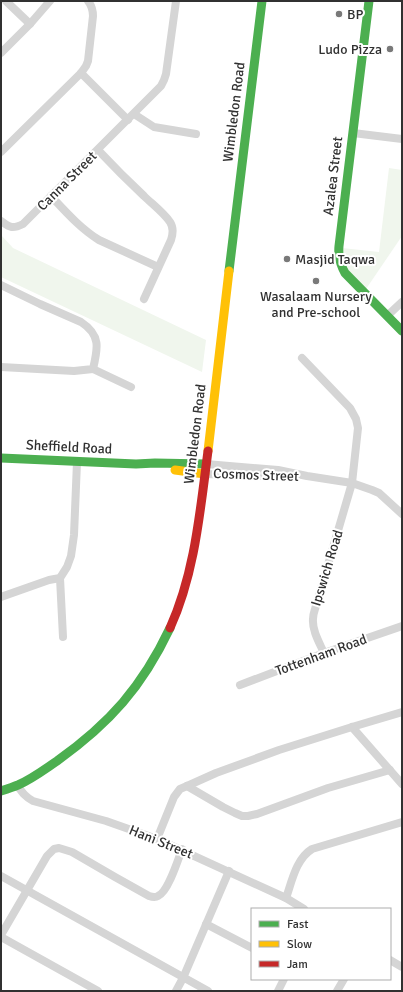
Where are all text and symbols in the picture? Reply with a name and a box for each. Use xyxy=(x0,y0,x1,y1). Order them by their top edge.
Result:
place label: BP xyxy=(347,6,363,23)
marker: BP xyxy=(334,9,344,19)
place label: Ludo Pizza xyxy=(318,41,382,58)
marker: Ludo Pizza xyxy=(385,44,395,54)
street label: Wimbledon Road xyxy=(219,61,249,163)
street label: Azalea Street xyxy=(320,135,346,217)
street label: Canna Street xyxy=(34,148,100,214)
place label: Masjid Taqwa xyxy=(295,251,375,268)
marker: Masjid Taqwa xyxy=(282,254,292,264)
marker: Wasalaam Nursery and Pre-school xyxy=(311,276,321,286)
place label: Wasalaam Nursery and Pre-school xyxy=(260,288,372,321)
street label: Wimbledon Road xyxy=(180,383,210,485)
street label: Sheffield Road xyxy=(25,436,113,458)
street label: Cosmos Street xyxy=(213,465,299,485)
street label: Ipswich Road xyxy=(307,528,347,608)
street label: Tottenham Road xyxy=(273,631,369,679)
street label: Hani Street xyxy=(127,821,196,863)
legend xyxy=(251,908,391,980)
text: Fast xyxy=(287,917,308,932)
text: Slow xyxy=(287,937,312,952)
text: Jam xyxy=(287,957,308,972)

